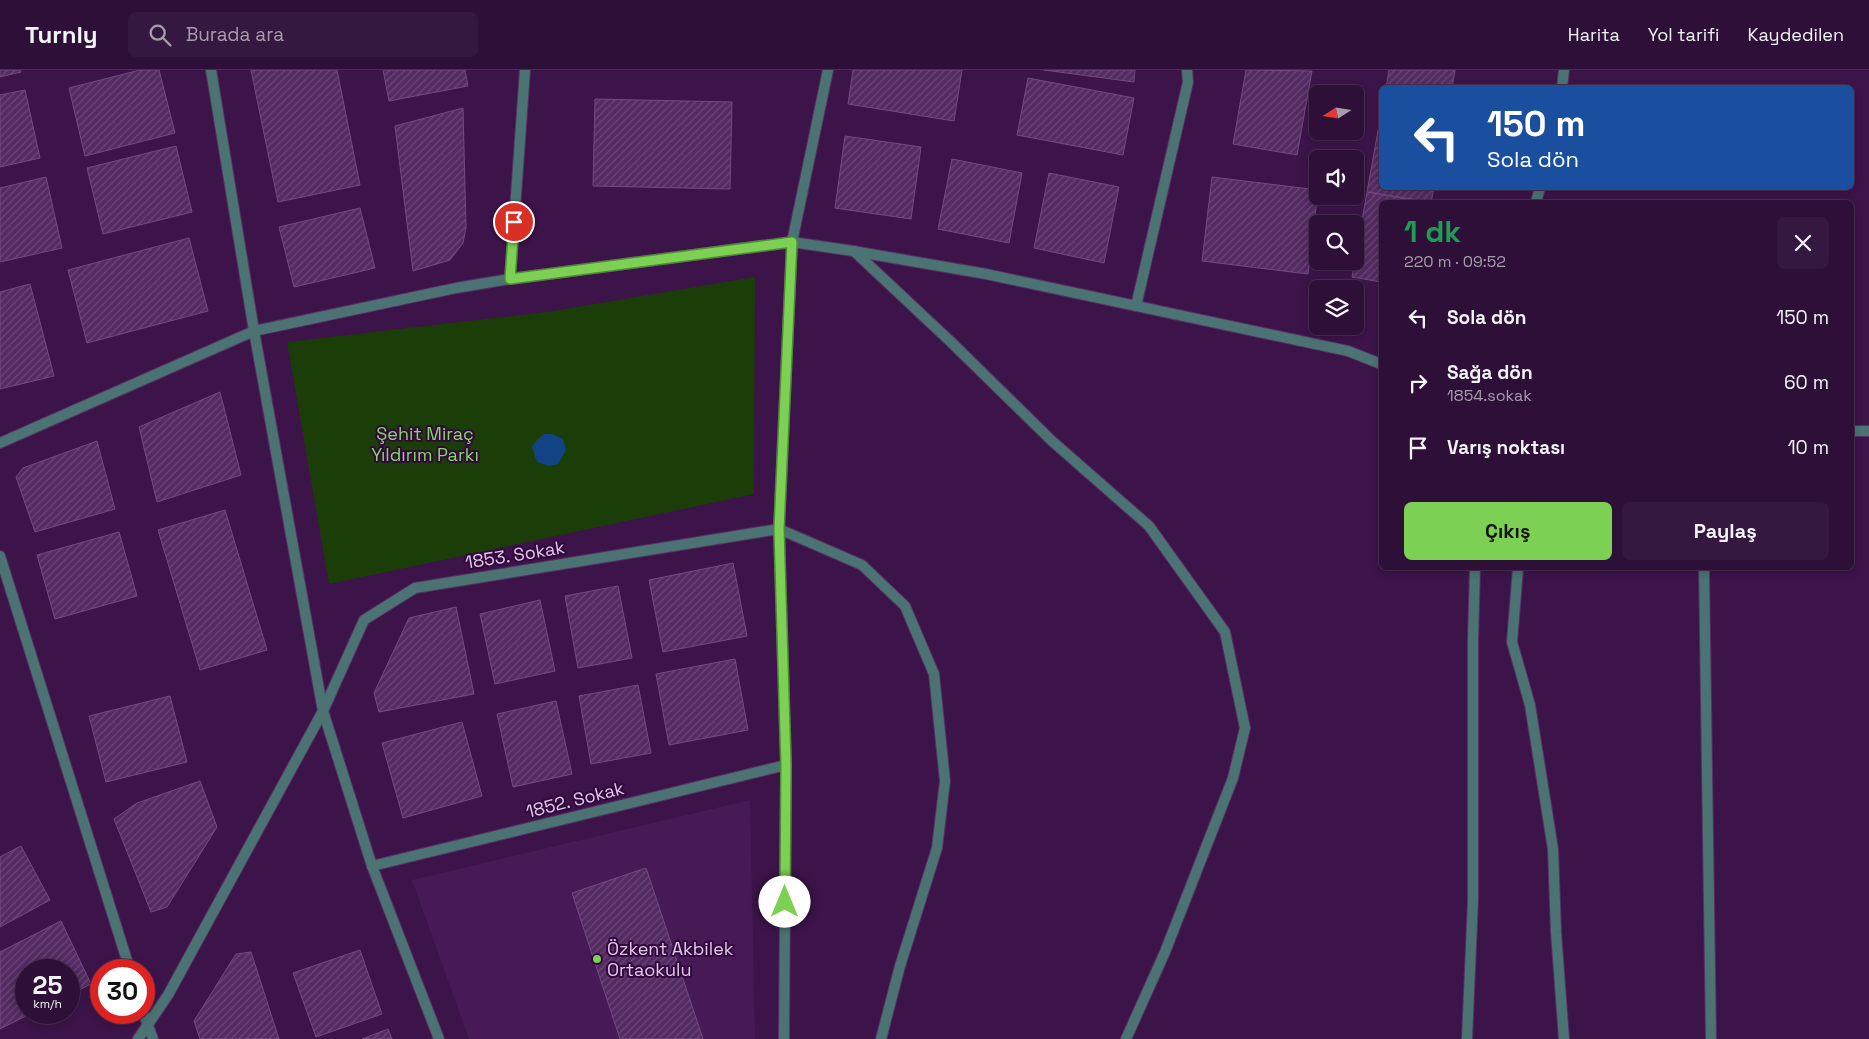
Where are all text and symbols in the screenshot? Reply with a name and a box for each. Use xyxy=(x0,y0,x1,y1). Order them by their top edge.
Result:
search box xyxy=(128,12,478,57)
text: Turnly xyxy=(25,19,98,50)
icon: search xyxy=(146,21,174,49)
text: Burada ara xyxy=(186,22,284,47)
text: Harita xyxy=(1568,23,1620,46)
text: Yol tarifi xyxy=(1648,23,1720,46)
text: Kaydedilen xyxy=(1748,23,1844,46)
north arrow xyxy=(1309,85,1364,140)
map controls xyxy=(1309,85,1364,335)
text: 150 m xyxy=(1487,102,1585,146)
icon: left xyxy=(1404,105,1469,170)
text: Sola dön xyxy=(1487,145,1579,173)
button: sound xyxy=(1309,150,1364,205)
pin xyxy=(493,201,535,243)
icon: arrive xyxy=(500,208,528,236)
text: 1 dk xyxy=(1404,212,1461,251)
button: search xyxy=(1309,215,1364,270)
button: close xyxy=(1777,217,1829,269)
text: 220 m · 09:52 xyxy=(1404,251,1506,272)
button: layers xyxy=(1309,280,1364,335)
icon: left xyxy=(1404,304,1432,332)
text: Sola dön xyxy=(1447,305,1526,330)
text: 150 m xyxy=(1776,305,1829,330)
text: Sağa dön xyxy=(1447,360,1533,385)
icon: right xyxy=(1404,369,1432,397)
text: 60 m xyxy=(1784,370,1829,395)
text: 1854.sokak xyxy=(1447,385,1532,406)
park label: Şehit Miraç Yıldırım Parkı xyxy=(371,422,479,466)
icon: arrive xyxy=(1404,434,1432,462)
text: Varış noktası xyxy=(1447,435,1565,460)
text: 10 m xyxy=(1788,435,1829,460)
button: Çıkış xyxy=(1404,502,1612,560)
button: Paylaş xyxy=(1622,502,1829,560)
street label: 1853. Sokak xyxy=(463,535,567,574)
street label: 1852. Sokak xyxy=(523,776,627,823)
position arrow xyxy=(758,875,810,927)
place label: Özkent Akbilek Ortaokulu xyxy=(607,937,734,981)
marker: Özkent Akbilek Ortaokulu xyxy=(591,953,603,965)
speed limit sign: 30 xyxy=(90,959,155,1024)
text: 25 xyxy=(33,969,62,1001)
text: km/h xyxy=(33,996,62,1012)

